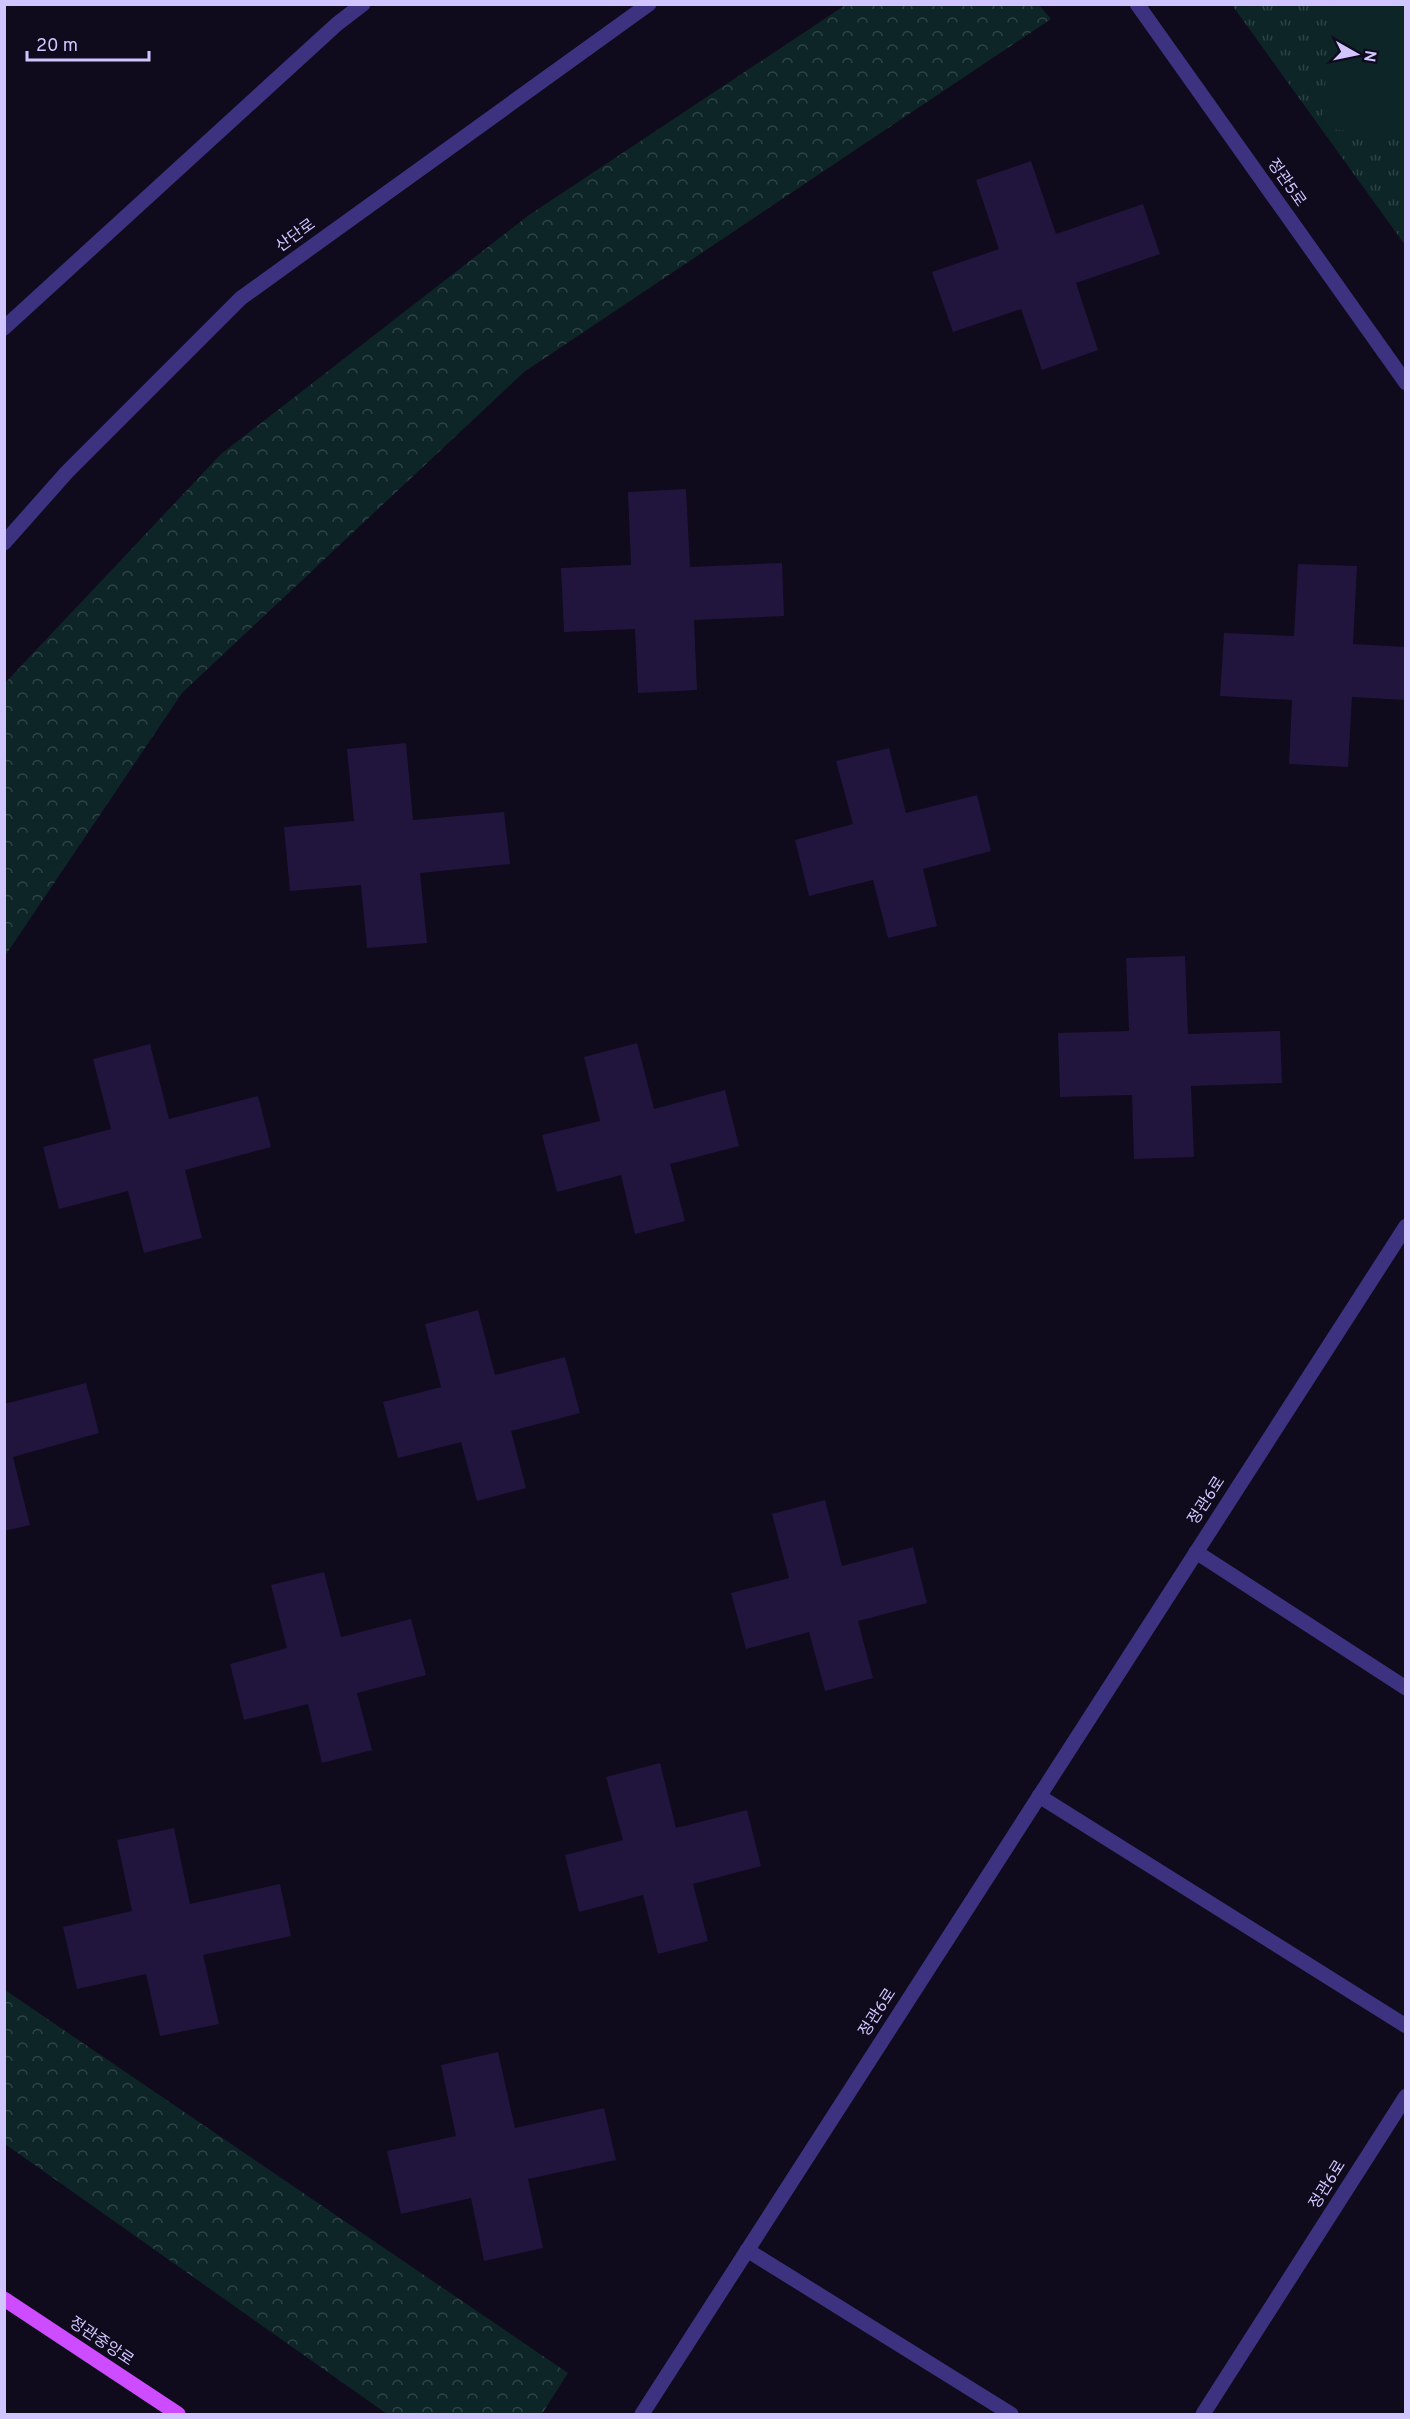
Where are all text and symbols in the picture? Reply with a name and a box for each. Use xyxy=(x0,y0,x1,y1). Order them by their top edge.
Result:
scale bar xyxy=(27,24,148,62)
north arrow xyxy=(1326,24,1386,84)
text: 20 m xyxy=(36,35,78,58)
text: N xyxy=(1358,49,1380,63)
street label: 정관5로 xyxy=(1262,155,1310,211)
street label: 산단로 xyxy=(272,215,320,257)
street label: 정관6로 xyxy=(1184,1473,1230,1529)
street label: 정관6로 xyxy=(855,1985,901,2041)
street label: 정관6로 xyxy=(1305,2157,1351,2213)
street label: 정관중앙로 xyxy=(65,2313,137,2371)

